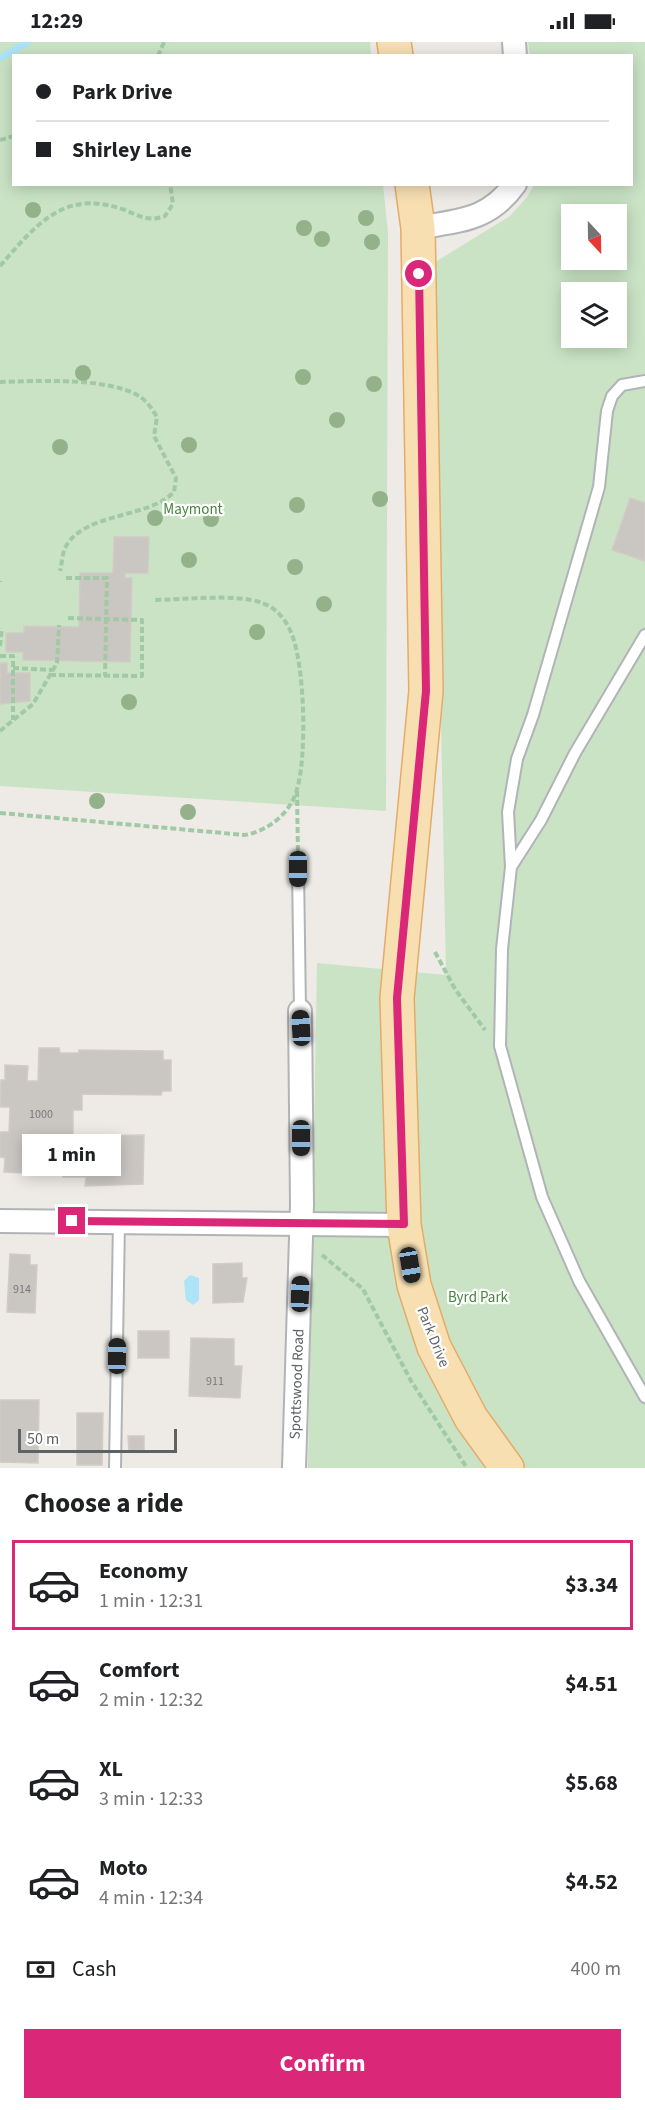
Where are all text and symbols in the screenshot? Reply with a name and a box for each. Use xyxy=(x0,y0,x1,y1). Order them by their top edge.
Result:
text: 12:29 xyxy=(30,5,83,37)
text: Park Drive xyxy=(72,76,173,108)
text: Shirley Lane xyxy=(72,134,192,166)
north arrow xyxy=(561,204,627,270)
map controls xyxy=(561,204,627,348)
route start xyxy=(405,260,432,287)
button: layers xyxy=(561,282,627,348)
park label: Maymont xyxy=(163,499,223,520)
car xyxy=(289,851,307,887)
car xyxy=(291,1010,311,1046)
house number: 1000 xyxy=(29,1106,53,1123)
car xyxy=(292,1120,310,1156)
callout: 1 min xyxy=(22,1134,122,1176)
text: 1 min xyxy=(47,1141,96,1169)
route end xyxy=(58,1207,85,1234)
car xyxy=(398,1246,422,1284)
car xyxy=(290,1276,310,1312)
house number: 914 xyxy=(13,1281,31,1298)
park label: Byrd Park xyxy=(448,1287,509,1308)
street label: Park Drive xyxy=(411,1304,455,1370)
street label: Spottswood Road xyxy=(285,1328,309,1440)
car xyxy=(108,1338,126,1374)
house number: 911 xyxy=(206,1373,224,1390)
scale bar xyxy=(18,1426,177,1454)
text: 50 m xyxy=(27,1428,59,1450)
text: Choose a ride xyxy=(24,1484,184,1523)
text: Economy xyxy=(99,1555,188,1587)
icon: car xyxy=(27,1558,81,1612)
text: $3.34 xyxy=(565,1569,618,1601)
text: 1 min · 12:31 xyxy=(99,1587,203,1615)
text: Comfort xyxy=(99,1654,180,1686)
icon: car xyxy=(27,1657,81,1711)
text: $4.51 xyxy=(565,1668,618,1700)
text: 2 min · 12:32 xyxy=(99,1686,203,1714)
text: XL xyxy=(99,1753,123,1785)
icon: car xyxy=(27,1756,81,1810)
text: $5.68 xyxy=(565,1767,618,1799)
text: 3 min · 12:33 xyxy=(99,1785,203,1813)
text: Moto xyxy=(99,1852,148,1884)
icon: car xyxy=(27,1855,81,1909)
text: $4.52 xyxy=(565,1866,618,1898)
text: 4 min · 12:34 xyxy=(99,1884,203,1912)
icon: cash xyxy=(24,1953,57,1986)
text: Cash xyxy=(72,1953,117,1985)
text: 400 m xyxy=(571,1955,621,1983)
button: Confirm xyxy=(24,2029,621,2098)

